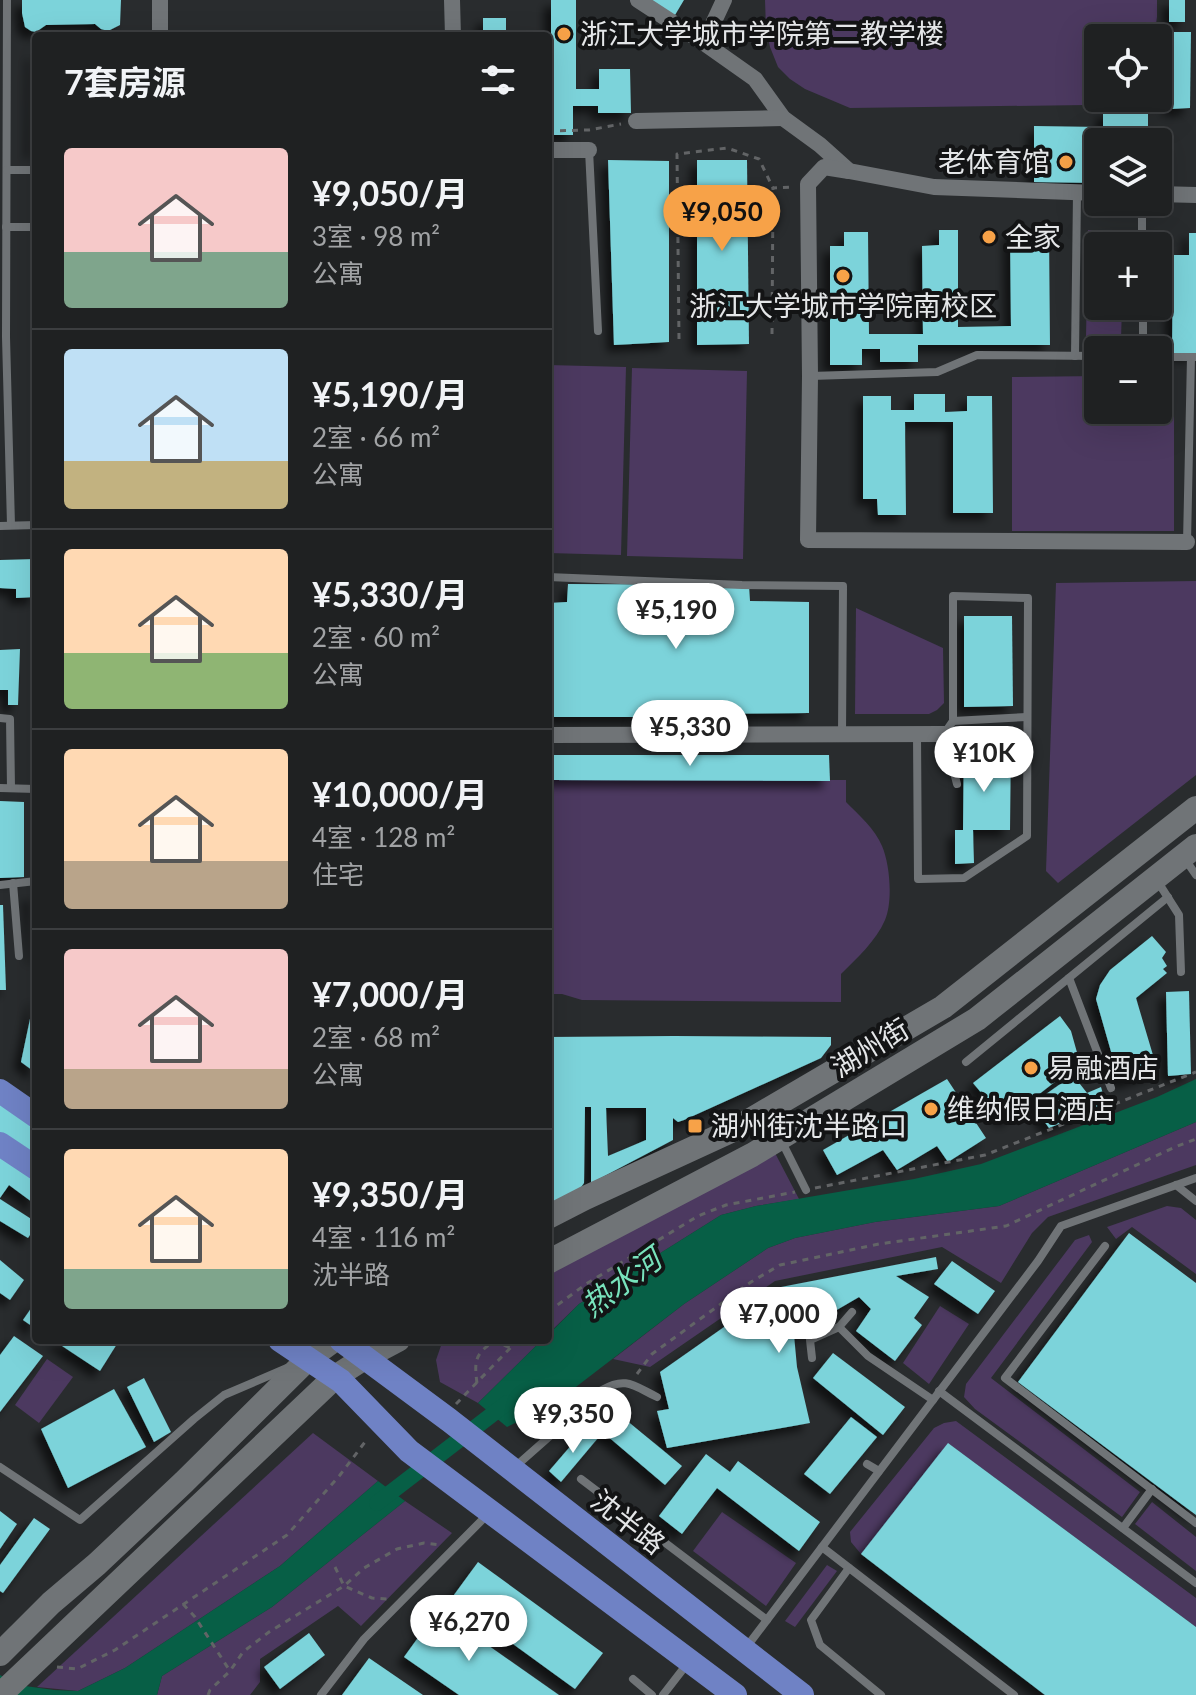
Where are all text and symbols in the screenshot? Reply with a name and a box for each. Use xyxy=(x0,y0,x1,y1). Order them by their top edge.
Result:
place label: 浙江大学城市学院第二教学楼 xyxy=(580,16,944,50)
map controls xyxy=(1084,24,1172,424)
button: locate xyxy=(1084,24,1172,112)
marker: 浙江大学城市学院第二教学楼 xyxy=(555,25,573,43)
icon: filters xyxy=(476,58,520,102)
text: 7套房源 xyxy=(64,61,186,102)
button: layers xyxy=(1084,128,1172,216)
place label: 老体育馆 xyxy=(938,144,1050,178)
marker: 老体育馆 xyxy=(1057,153,1075,171)
text: ¥9,050/月 xyxy=(312,172,468,213)
icon: home xyxy=(128,180,224,276)
pin: ¥9,050 xyxy=(657,185,787,253)
text: ¥9,050 xyxy=(681,195,763,227)
place label: 全家 xyxy=(1005,219,1061,253)
text: 3室 · 98 m² xyxy=(312,220,440,252)
marker: 全家 xyxy=(980,228,998,246)
button: + xyxy=(1084,232,1172,320)
text: 公寓 xyxy=(312,257,364,289)
marker: 浙江大学城市学院南校区 xyxy=(834,267,852,285)
place label: 浙江大学城市学院南校区 xyxy=(689,288,997,322)
button: − xyxy=(1084,336,1172,424)
text: ¥5,190/月 xyxy=(312,373,468,414)
icon: home xyxy=(128,381,224,477)
text: 2室 · 66 m² xyxy=(312,421,440,453)
text: 公寓 xyxy=(312,458,364,490)
text: ¥5,330/月 xyxy=(312,573,468,614)
icon: home xyxy=(128,581,224,677)
pin: ¥5,190 xyxy=(611,583,741,651)
text: ¥5,190 xyxy=(635,593,717,625)
text: 2室 · 60 m² xyxy=(312,621,440,653)
text: 公寓 xyxy=(312,658,364,690)
pin: ¥5,330 xyxy=(625,700,755,768)
text: ¥5,330 xyxy=(649,710,731,742)
pin: ¥10K xyxy=(937,726,1031,794)
text: ¥10K xyxy=(952,736,1016,768)
text: ¥10,000/月 xyxy=(312,773,488,814)
icon: home xyxy=(128,781,224,877)
text: 4室 · 128 m² xyxy=(312,821,455,853)
text: 住宅 xyxy=(312,858,364,890)
text: ¥7,000/月 xyxy=(312,973,468,1014)
icon: home xyxy=(128,981,224,1077)
street label: 湖州街 xyxy=(825,1011,914,1083)
text: 2室 · 68 m² xyxy=(312,1021,440,1053)
place label: 易融酒店 xyxy=(1047,1050,1159,1084)
text: 公寓 xyxy=(312,1058,364,1090)
marker: 易融酒店 xyxy=(1022,1059,1040,1077)
place label: 维纳假日酒店 xyxy=(947,1091,1115,1125)
marker: 维纳假日酒店 xyxy=(922,1100,940,1118)
place label: 湖州街沈半路口 xyxy=(711,1108,907,1142)
marker: 湖州街沈半路口 xyxy=(686,1117,704,1135)
text: ¥9,350/月 xyxy=(312,1173,468,1214)
icon: home xyxy=(128,1181,224,1277)
text: 4室 · 116 m² xyxy=(312,1221,455,1253)
water label: 热水河 xyxy=(574,1237,672,1323)
text: 沈半路 xyxy=(312,1258,390,1290)
pin: ¥7,000 xyxy=(714,1287,844,1355)
text: ¥7,000 xyxy=(738,1297,820,1329)
pin: ¥9,350 xyxy=(508,1387,638,1455)
text: ¥9,350 xyxy=(532,1397,614,1429)
street label: 沈半路 xyxy=(585,1482,672,1560)
pin: ¥6,270 xyxy=(404,1595,534,1663)
text: ¥6,270 xyxy=(428,1605,510,1637)

